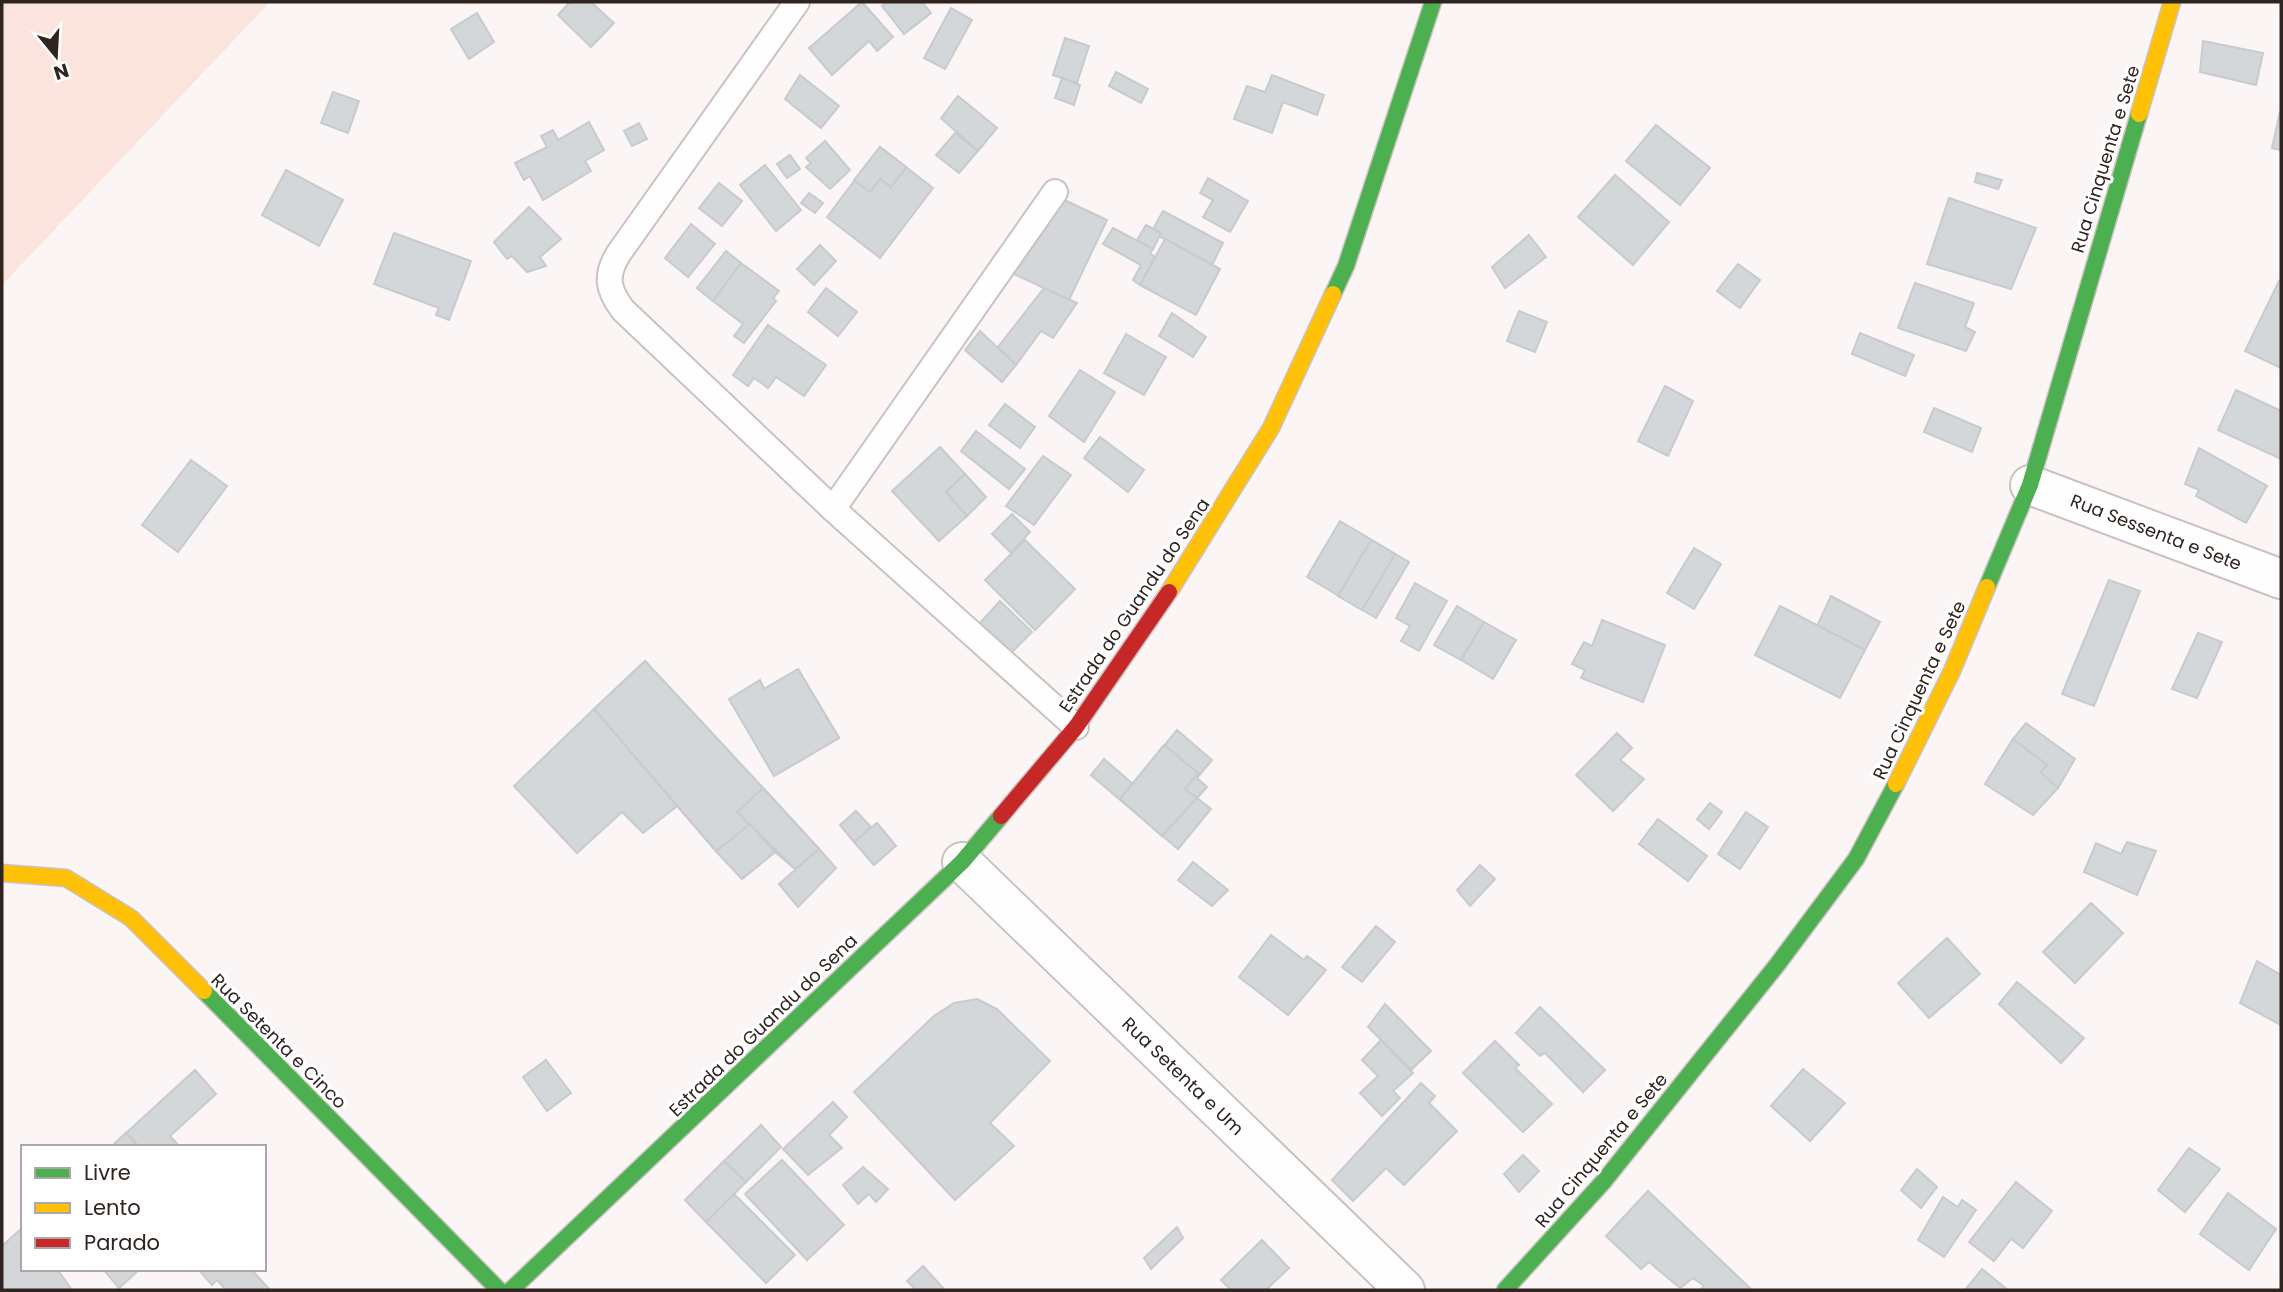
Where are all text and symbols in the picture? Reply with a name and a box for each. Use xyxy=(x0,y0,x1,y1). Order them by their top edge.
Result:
north arrow xyxy=(21,21,91,91)
text: N xyxy=(50,57,72,87)
street label: Rua Cinquenta e Sete xyxy=(2065,62,2145,256)
street label: Rua Sessenta e Sete xyxy=(2067,488,2245,576)
street label: Estrada do Guandu do Sena xyxy=(1053,493,1215,717)
street label: Rua Cinquenta e Sete xyxy=(1867,597,1971,783)
street label: Estrada do Guandu do Sena xyxy=(663,928,863,1122)
street label: Rua Setenta e Cinco xyxy=(206,968,352,1114)
street label: Rua Setenta e Um xyxy=(1117,1011,1249,1141)
street label: Rua Cinquenta e Sete xyxy=(1529,1067,1673,1233)
legend xyxy=(21,1145,266,1271)
text: Livre xyxy=(84,1158,131,1187)
text: Lento xyxy=(84,1193,141,1222)
text: Parado xyxy=(84,1228,160,1257)

